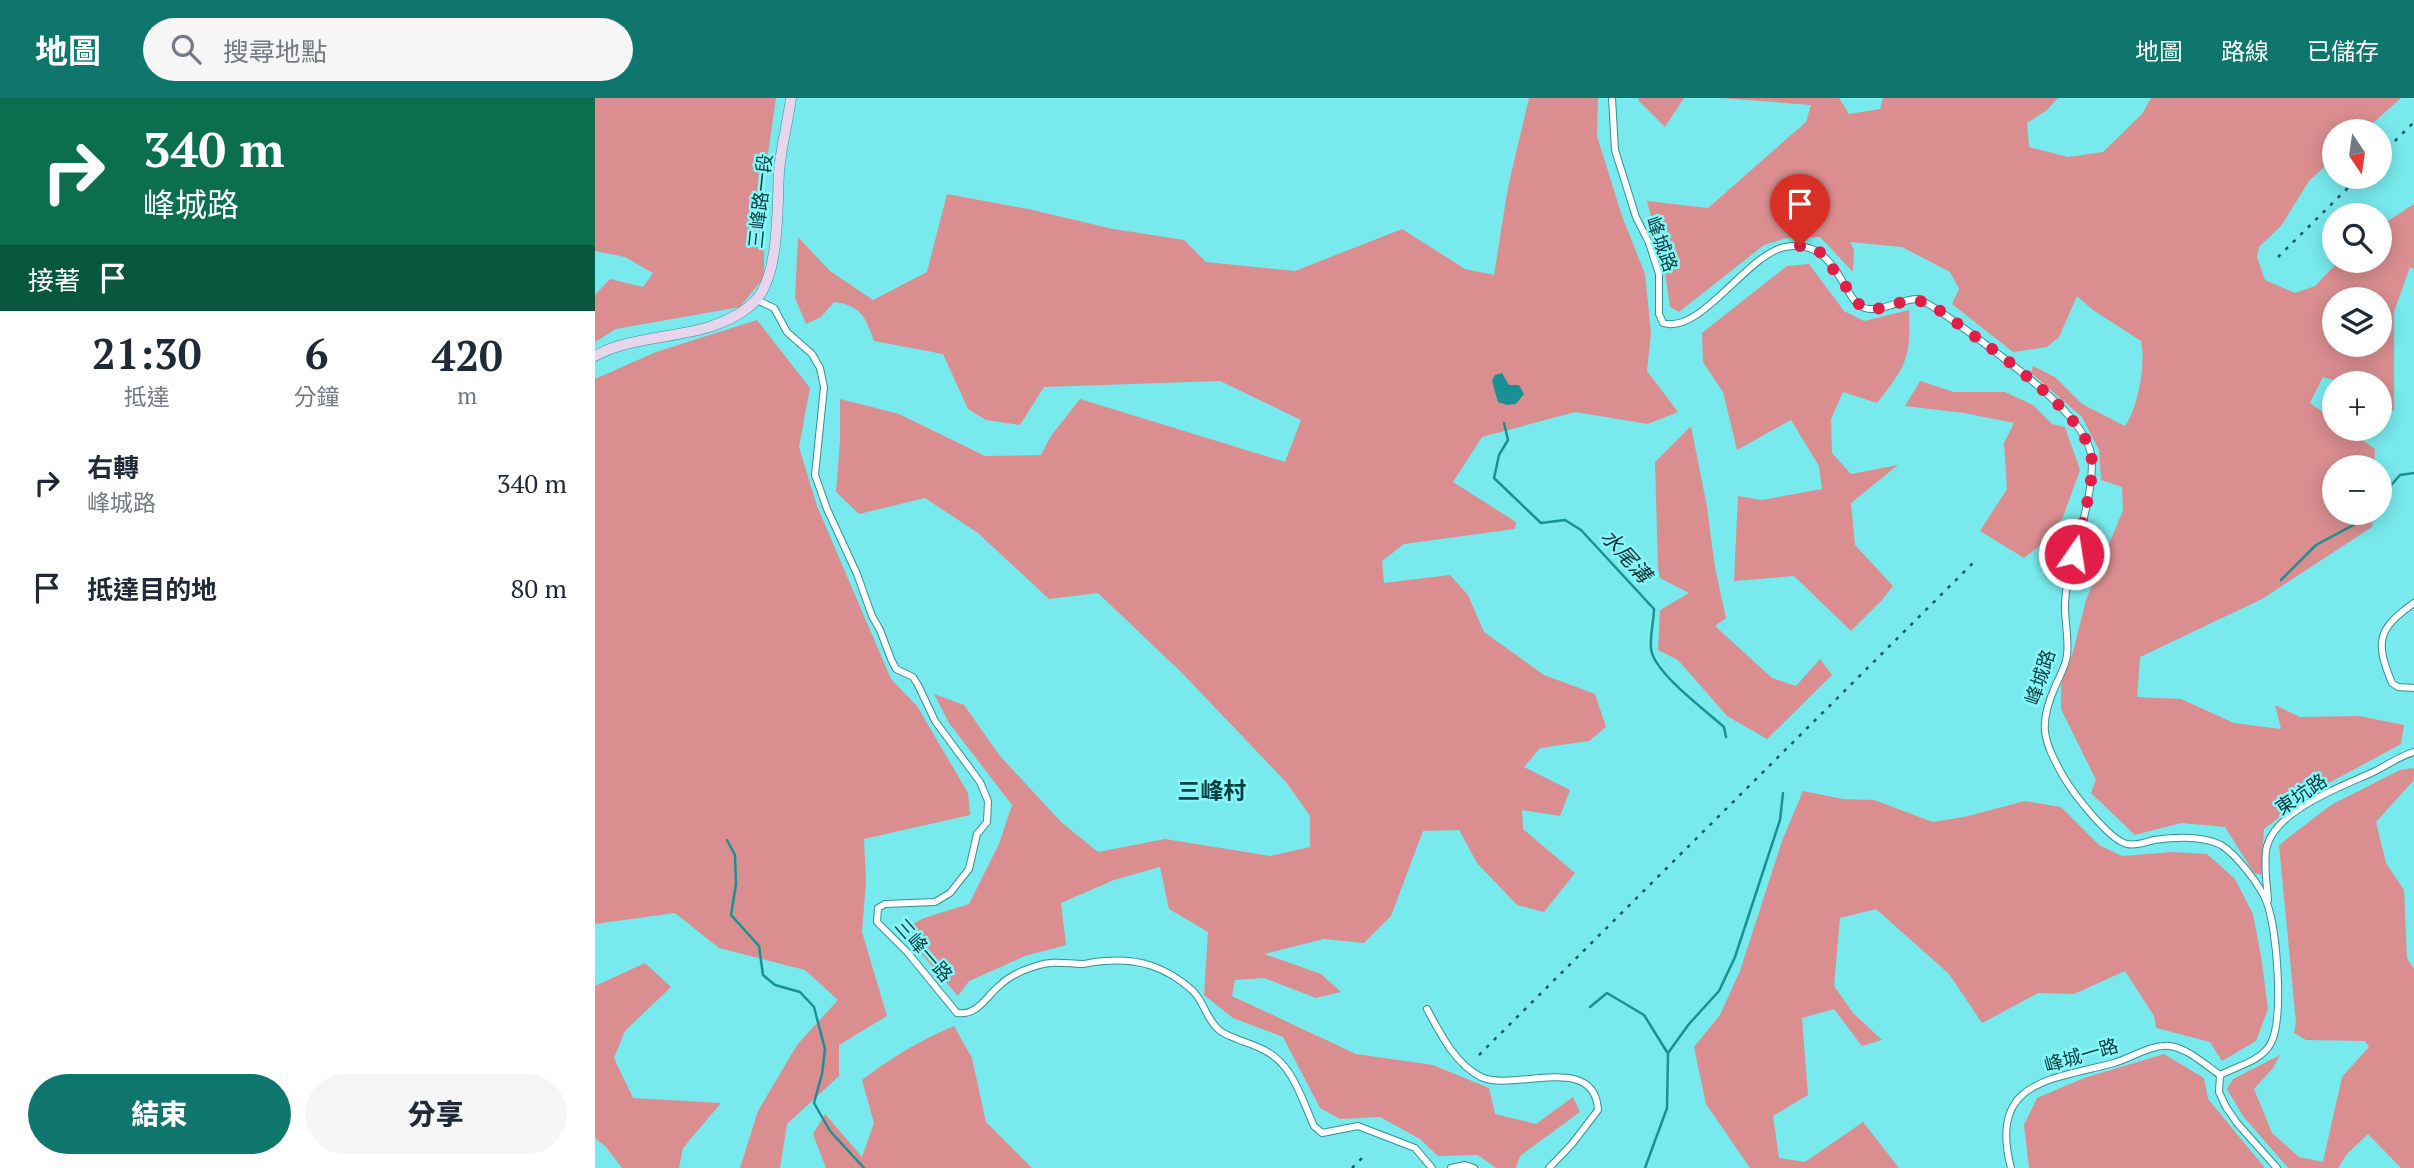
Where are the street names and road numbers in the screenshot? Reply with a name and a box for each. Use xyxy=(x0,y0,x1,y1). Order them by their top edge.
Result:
street label: 三峰路一段 xyxy=(742,152,777,250)
street label: 峰城路 xyxy=(1641,213,1684,275)
street label: 峰城路 xyxy=(2019,646,2060,708)
street label: 東坑路 xyxy=(2270,767,2331,820)
street label: 三峰一路 xyxy=(890,913,959,987)
street label: 峰城一路 xyxy=(2041,1032,2121,1077)

